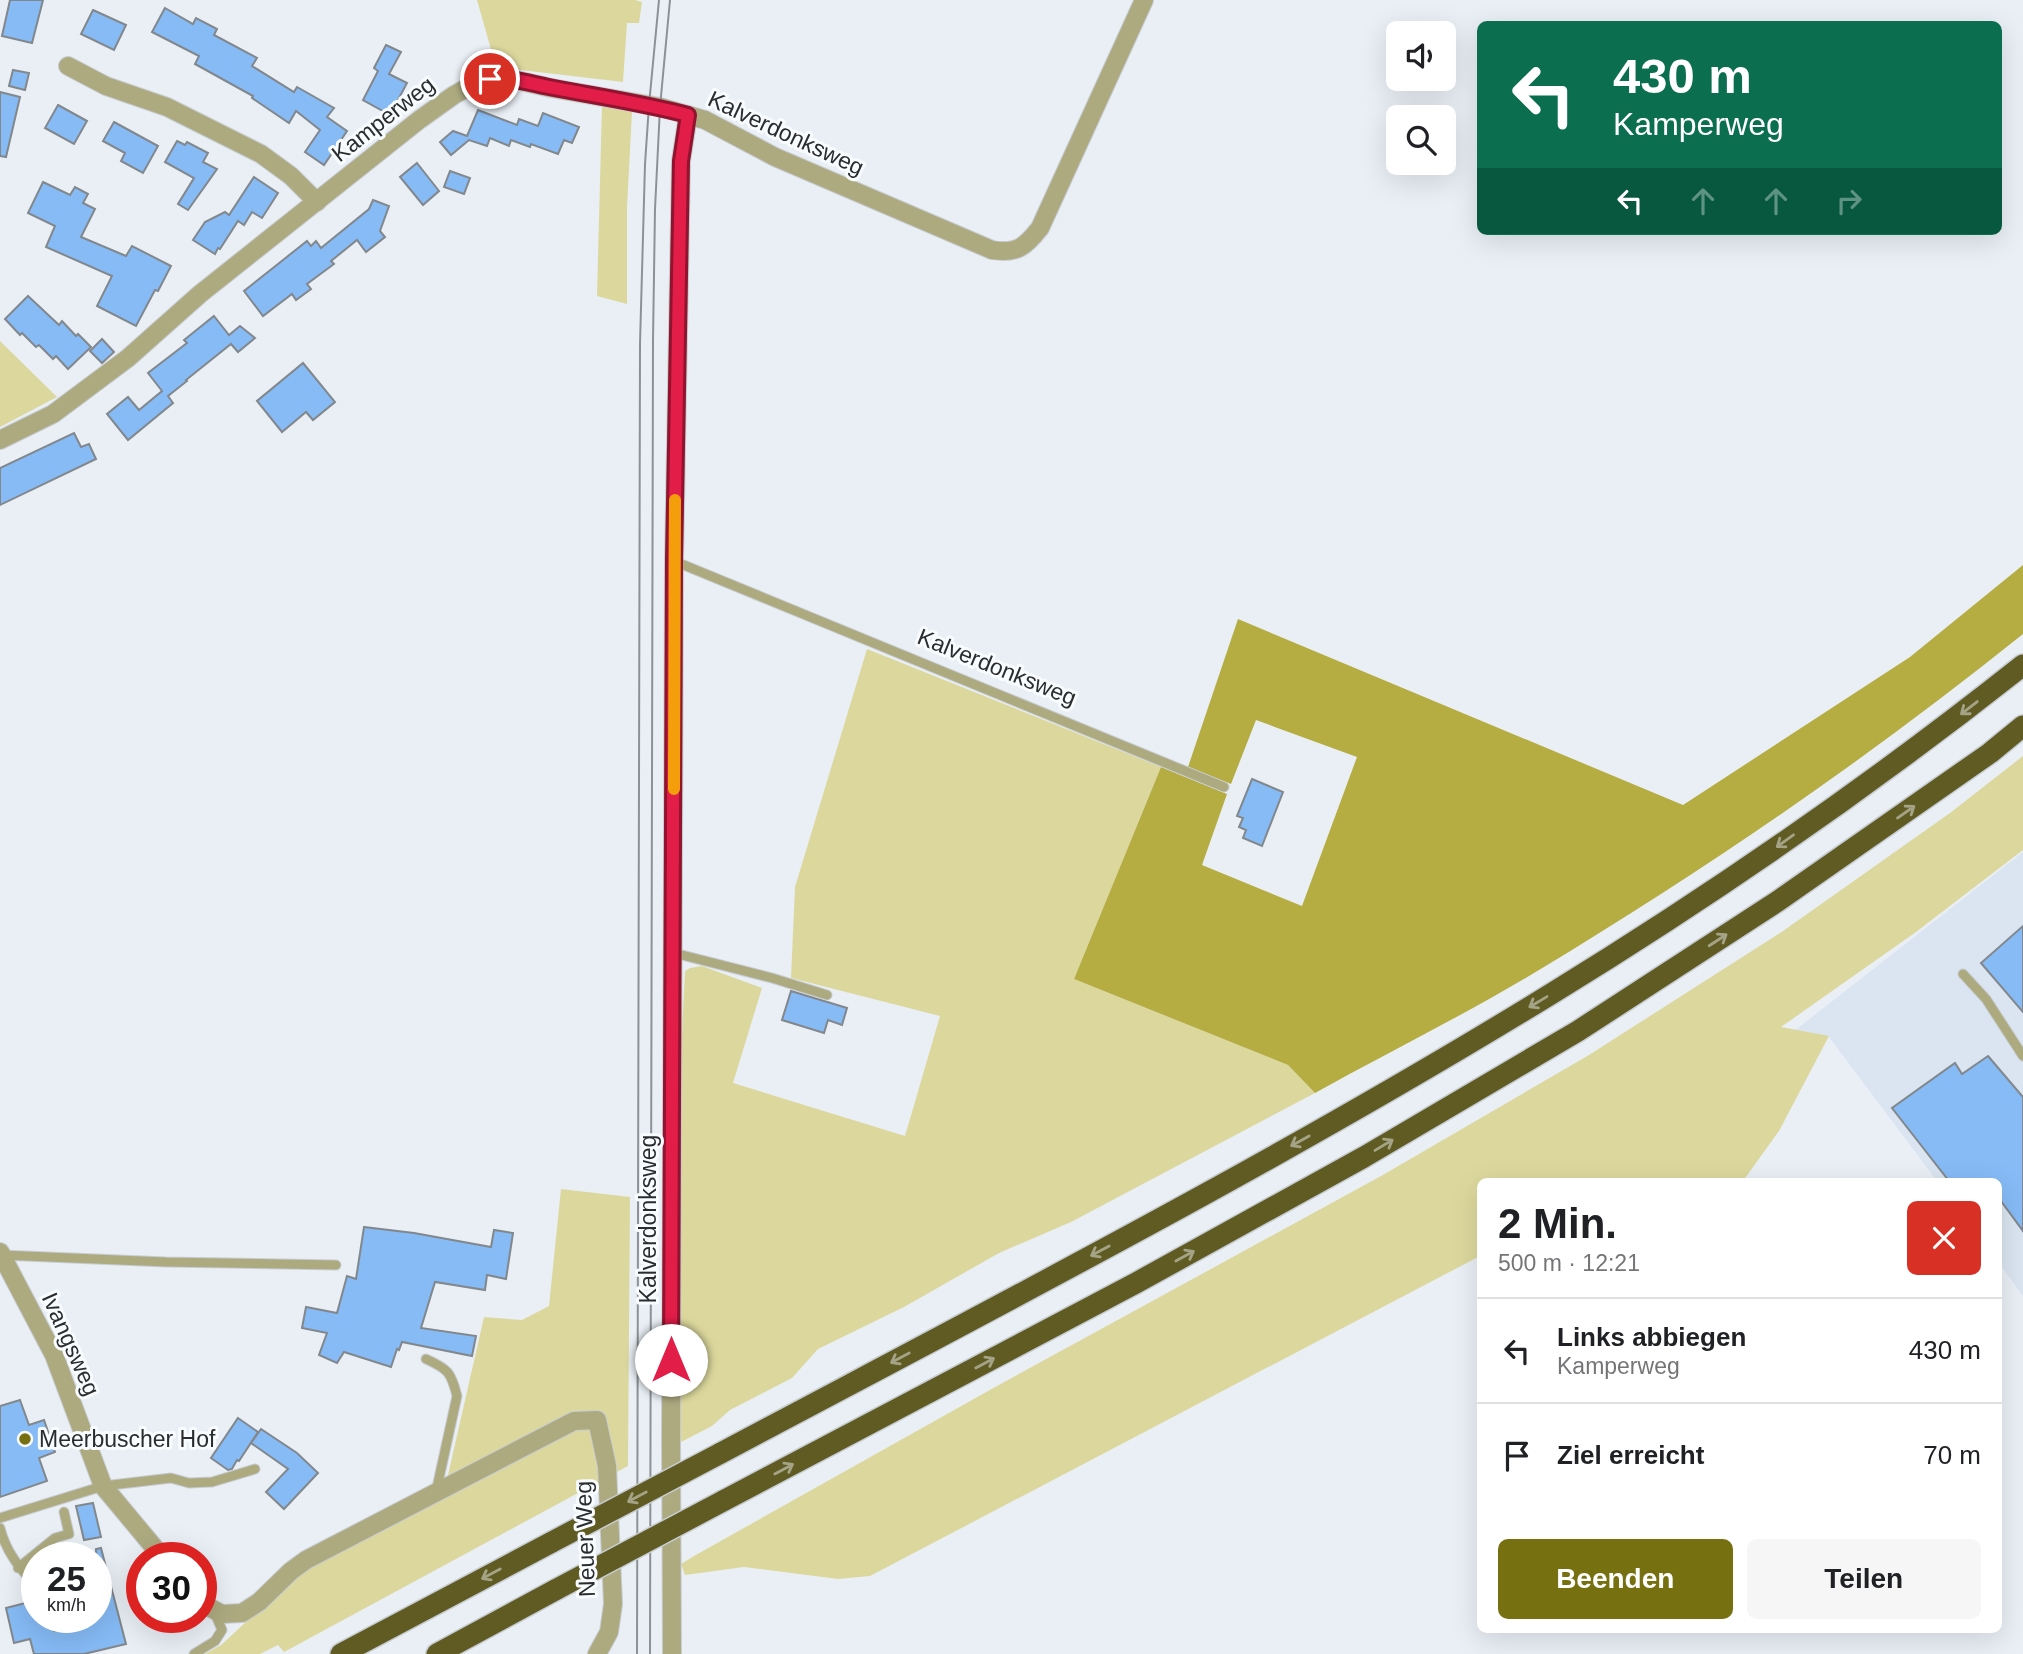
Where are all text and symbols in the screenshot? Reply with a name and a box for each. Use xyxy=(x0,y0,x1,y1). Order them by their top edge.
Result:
map controls xyxy=(1386,21,1456,175)
button: sound xyxy=(1386,21,1456,91)
pin xyxy=(460,49,520,109)
icon: left xyxy=(1498,49,1589,140)
text: 430 m xyxy=(1613,49,1752,103)
icon: arrive xyxy=(471,60,509,98)
street label: Kamperweg xyxy=(327,71,439,167)
street label: Kalverdonksweg xyxy=(704,86,868,180)
button: search xyxy=(1386,105,1456,175)
text: Kamperweg xyxy=(1613,106,1784,142)
icon: left xyxy=(1611,182,1649,220)
icon: ahead xyxy=(1684,182,1722,220)
icon: ahead xyxy=(1757,182,1795,220)
icon: right xyxy=(1830,182,1868,220)
street label: Kalverdonksweg xyxy=(914,623,1080,711)
one-way arrow xyxy=(1961,700,1979,715)
one-way arrow xyxy=(1896,805,1915,819)
one-way arrow xyxy=(1776,834,1795,848)
one-way arrow xyxy=(1708,933,1727,947)
one-way arrow xyxy=(1529,995,1549,1009)
street label: Kalverdonksweg xyxy=(635,1135,661,1303)
one-way arrow xyxy=(1290,1135,1311,1149)
one-way arrow xyxy=(1373,1138,1394,1151)
text: 2 Min. xyxy=(1498,1200,1617,1247)
button: close xyxy=(1907,1201,1981,1275)
one-way arrow xyxy=(1091,1244,1111,1258)
one-way arrow xyxy=(1175,1249,1195,1263)
text: 500 m · 12:21 xyxy=(1498,1250,1640,1276)
street label: Ivangsweg xyxy=(37,1288,105,1400)
text: Links abbiegen xyxy=(1557,1322,1746,1352)
position arrow xyxy=(634,1323,708,1397)
icon: left xyxy=(1498,1332,1536,1370)
text: 430 m xyxy=(1909,1335,1981,1365)
one-way arrow xyxy=(890,1352,911,1365)
text: Kamperweg xyxy=(1557,1353,1680,1379)
one-way arrow xyxy=(974,1356,995,1369)
place label: Meerbuscher Hof xyxy=(39,1426,216,1452)
marker: Meerbuscher Hof xyxy=(17,1431,33,1447)
icon: arrive xyxy=(1498,1437,1536,1475)
text: Ziel erreicht xyxy=(1557,1440,1704,1470)
text: 70 m xyxy=(1923,1440,1981,1470)
one-way arrow xyxy=(773,1462,793,1476)
street label: Neuer Weg xyxy=(570,1481,600,1597)
one-way arrow xyxy=(627,1491,648,1505)
button: Beenden xyxy=(1498,1539,1733,1619)
button: Teilen xyxy=(1747,1539,1981,1619)
speed limit sign: 30 xyxy=(126,1542,217,1633)
text: 25 xyxy=(47,1559,86,1598)
one-way arrow xyxy=(481,1568,502,1581)
text: km/h xyxy=(47,1595,86,1615)

